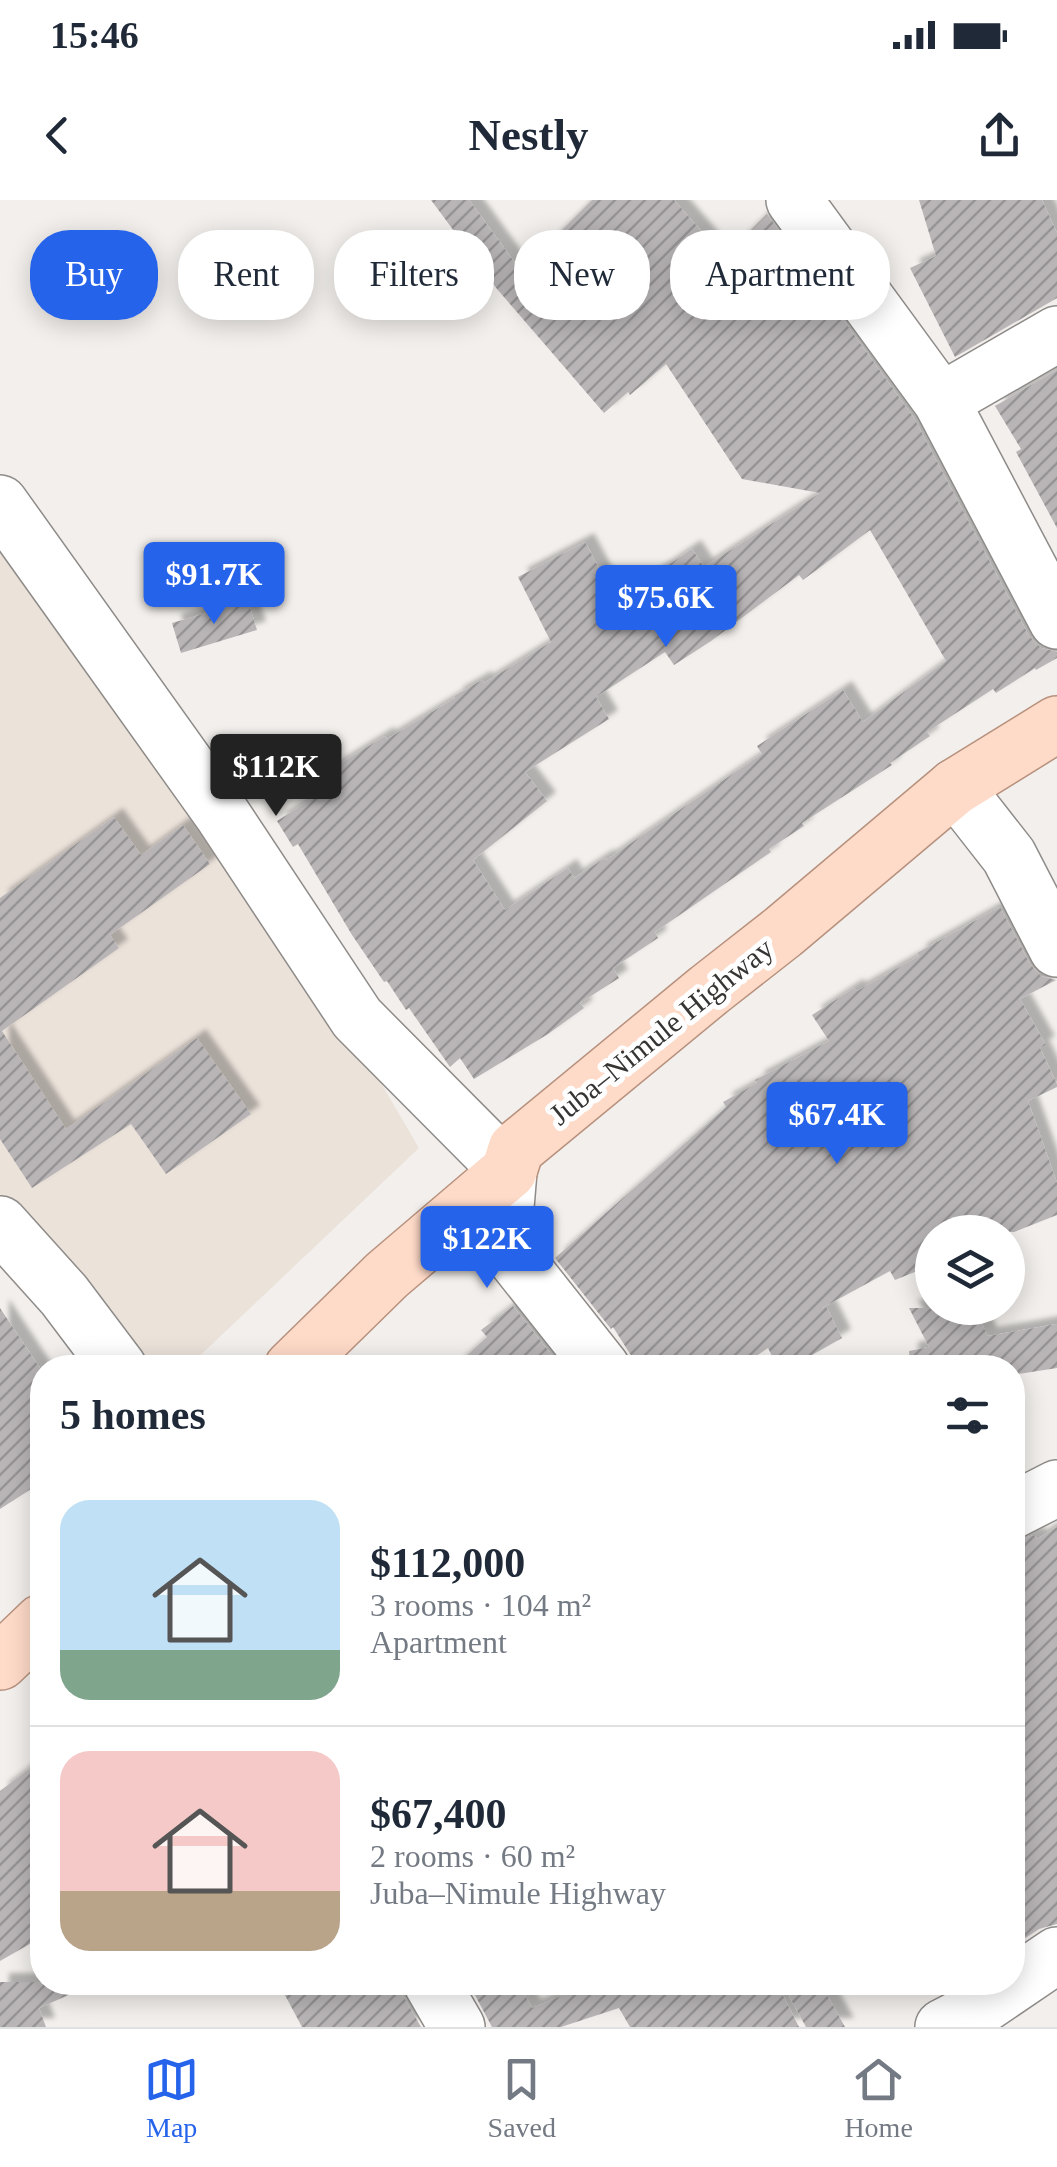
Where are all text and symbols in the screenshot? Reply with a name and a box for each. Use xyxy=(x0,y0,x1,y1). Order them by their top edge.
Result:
text: 15:46 xyxy=(50,14,139,56)
icon: back xyxy=(30,108,85,163)
icon: share xyxy=(972,108,1027,163)
text: Nestly xyxy=(469,110,588,160)
chip: Buy xyxy=(30,230,158,320)
chip: Rent xyxy=(178,230,314,320)
chip: Filters xyxy=(334,230,494,320)
chip: New xyxy=(514,230,650,320)
chip: Apartment xyxy=(670,230,890,320)
pin: $91.7K xyxy=(133,542,295,627)
text: $91.7K xyxy=(166,556,262,592)
pin: $75.6K xyxy=(585,565,747,650)
text: $75.6K xyxy=(618,579,714,615)
pin: $112K xyxy=(206,734,346,819)
text: $112K xyxy=(232,748,320,784)
street label: Juba–Nimule Highway xyxy=(543,931,779,1131)
pin: $67.4K xyxy=(756,1082,918,1167)
text: $67.4K xyxy=(789,1096,885,1132)
pin: $122K xyxy=(417,1206,557,1291)
map controls xyxy=(915,1215,1025,1325)
button: layers xyxy=(915,1215,1025,1325)
text: $122K xyxy=(443,1220,531,1256)
icon: filters xyxy=(940,1388,995,1443)
text: 5 homes xyxy=(60,1392,206,1438)
icon: home xyxy=(140,1540,260,1660)
text: $112,000 xyxy=(370,1540,525,1586)
text: 3 rooms · 104 m² xyxy=(370,1587,591,1623)
text: Apartment xyxy=(370,1624,507,1660)
icon: home xyxy=(140,1791,260,1911)
text: $67,400 xyxy=(370,1791,507,1837)
text: 2 rooms · 60 m² xyxy=(370,1838,575,1874)
text: Juba–Nimule Highway xyxy=(370,1875,666,1911)
tab: Map xyxy=(144,2052,199,2144)
tab: Saved xyxy=(488,2052,556,2144)
tab: Home xyxy=(844,2052,913,2144)

